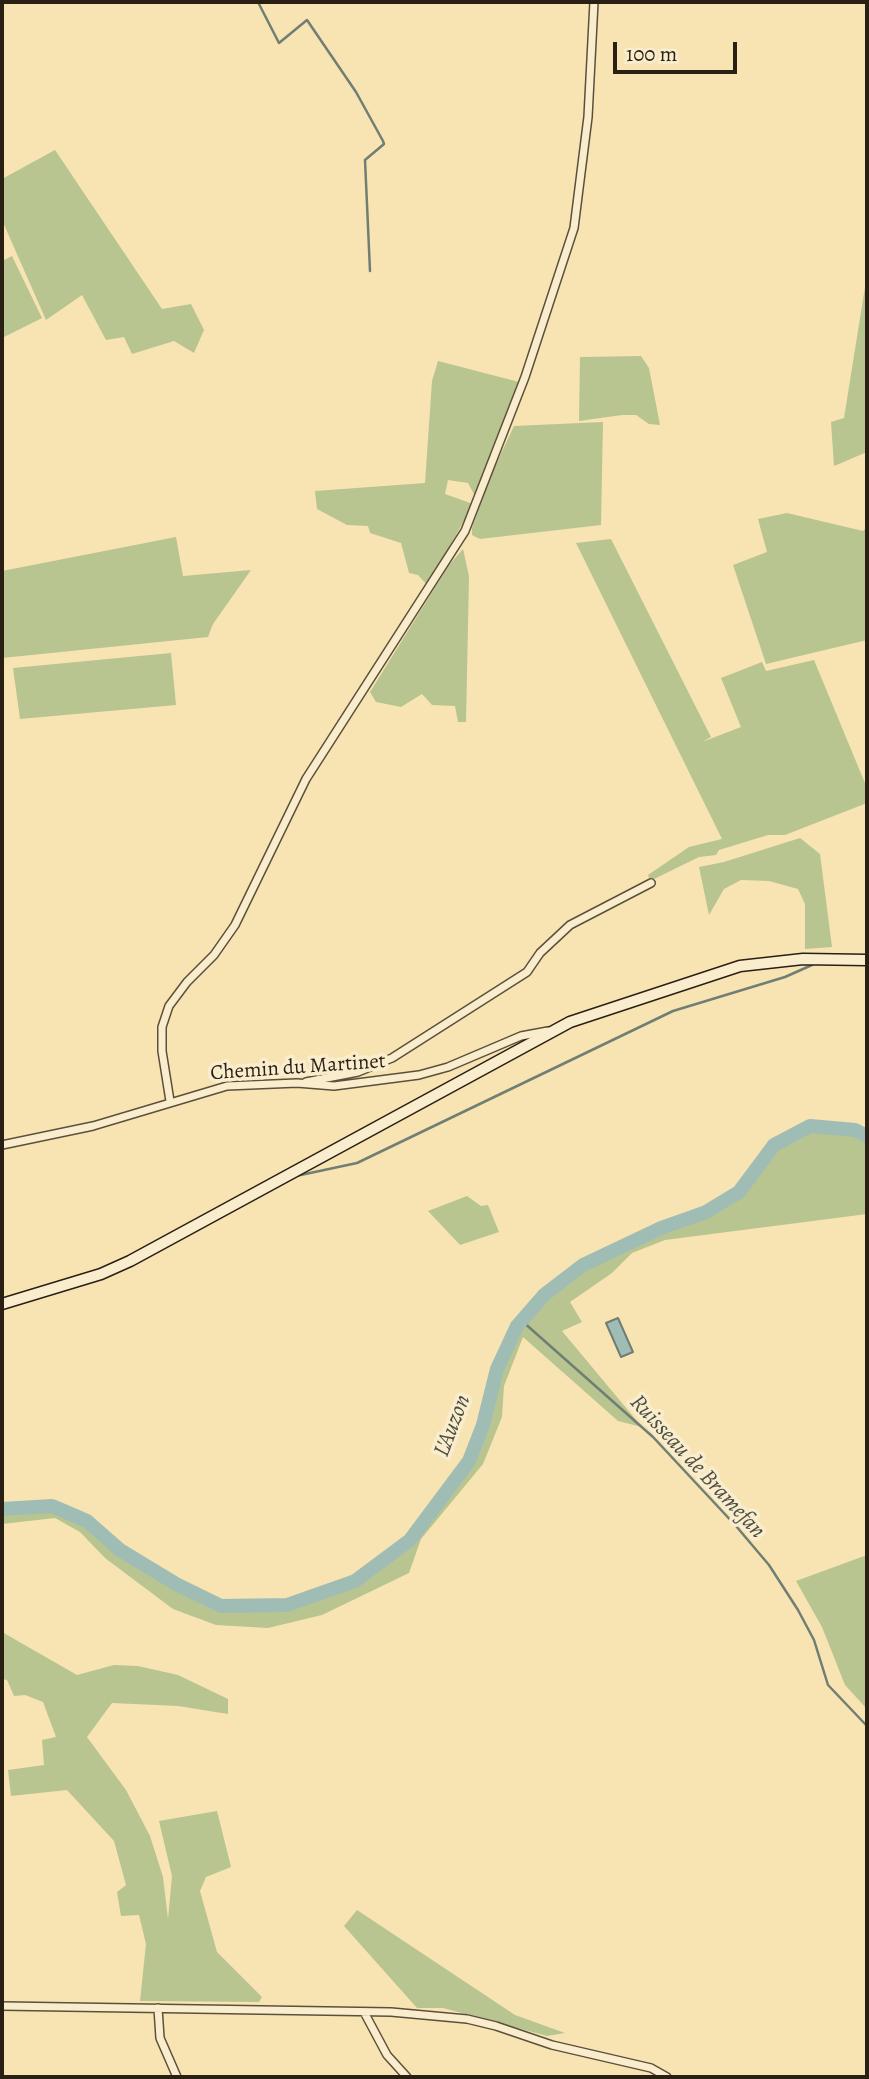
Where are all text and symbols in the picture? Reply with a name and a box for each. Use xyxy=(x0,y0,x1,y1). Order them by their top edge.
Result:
scale bar xyxy=(617,28,741,72)
text: 100 m xyxy=(626,40,677,68)
street label: Chemin du Martinet xyxy=(209,1049,387,1087)
water label: Ruisseau de Bramefan xyxy=(623,1389,771,1545)
water label: L'Auzon xyxy=(429,1391,477,1461)

